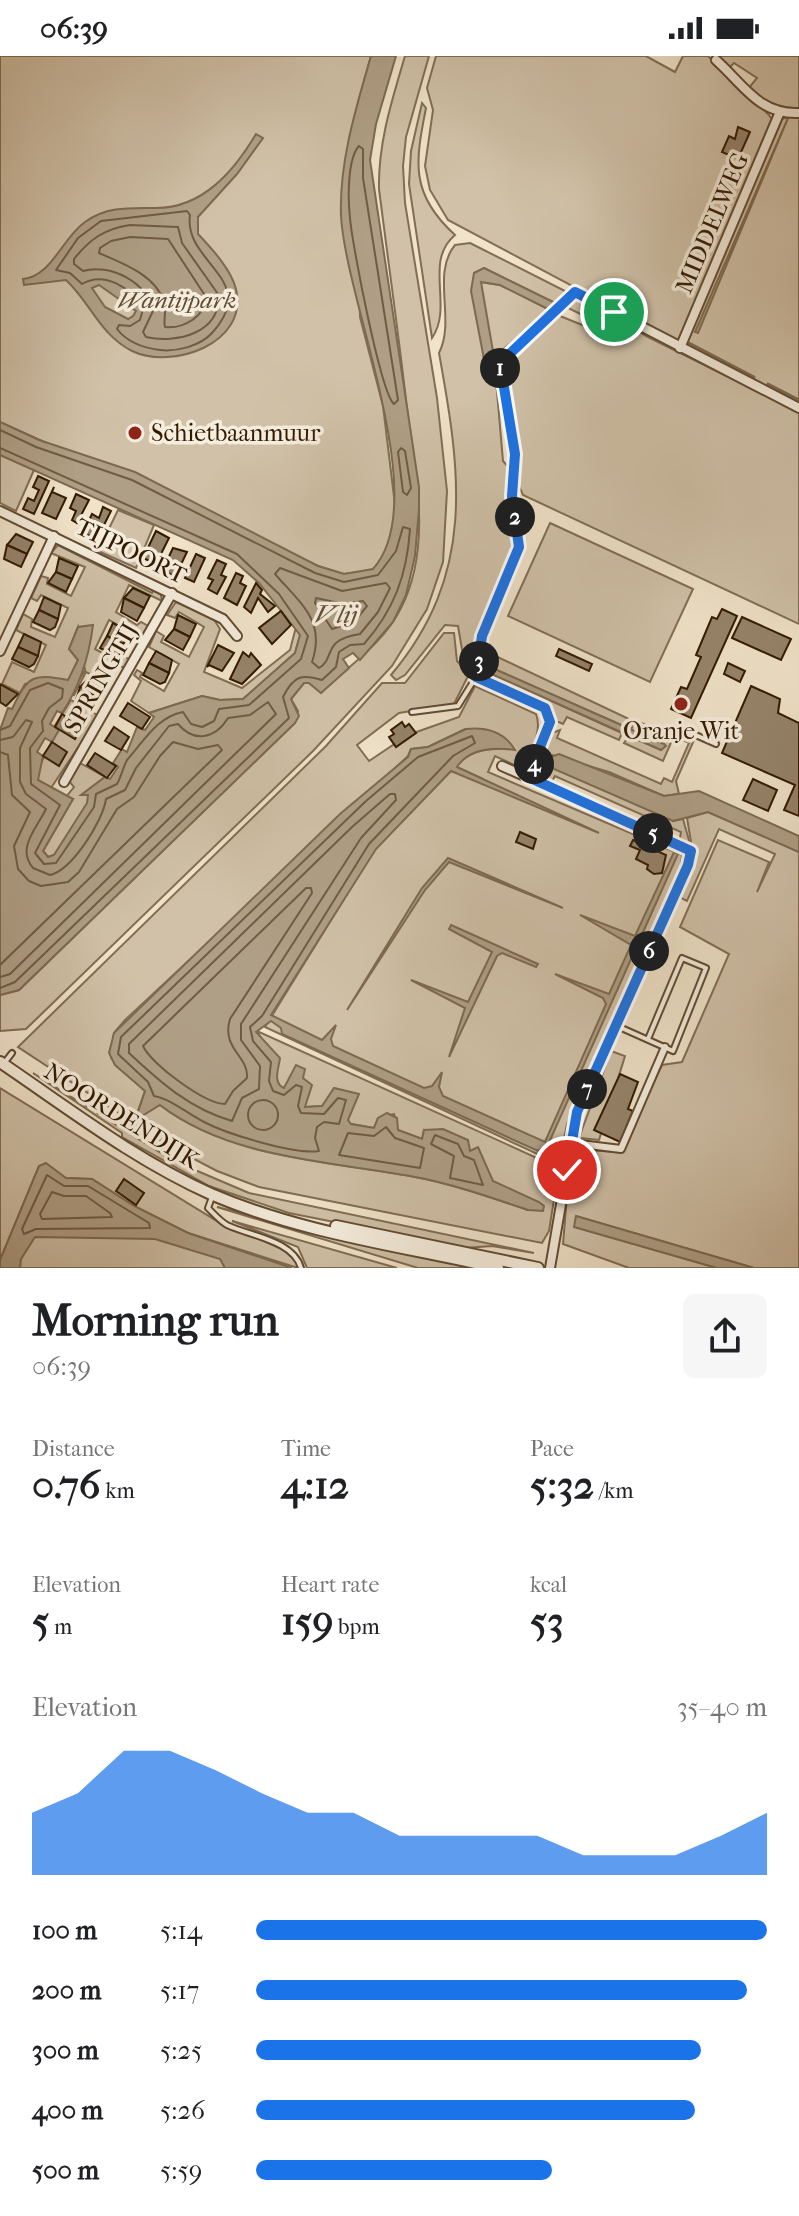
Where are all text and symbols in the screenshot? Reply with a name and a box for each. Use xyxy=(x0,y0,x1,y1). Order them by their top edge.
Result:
text: 06:39 xyxy=(40,11,108,46)
street label: MIDDELWEG xyxy=(670,149,754,297)
pin xyxy=(580,278,648,346)
park label: Wantijpark xyxy=(118,286,236,314)
icon: arrive xyxy=(592,290,636,334)
pin: 1 xyxy=(480,348,520,388)
text: 1 xyxy=(496,355,504,381)
place label: Schietbaanmuur xyxy=(151,419,321,447)
marker: Schietbaanmuur xyxy=(126,424,144,442)
pin: 2 xyxy=(495,497,535,537)
text: 2 xyxy=(509,504,521,530)
street label: TIJPOORT xyxy=(71,512,192,590)
water label: Vlij xyxy=(315,599,359,630)
street label: SPRINGTIJ xyxy=(58,618,144,738)
pin: 3 xyxy=(459,641,499,681)
text: 3 xyxy=(474,648,484,674)
marker: Oranje Wit xyxy=(672,695,690,713)
place label: Oranje Wit xyxy=(623,717,740,745)
pin: 4 xyxy=(514,744,554,784)
text: 4 xyxy=(528,751,541,777)
pin: 5 xyxy=(633,813,673,853)
text: 5 xyxy=(648,820,658,846)
pin: 6 xyxy=(629,931,669,971)
text: 6 xyxy=(643,938,655,964)
street label: NOORDENDIJK xyxy=(39,1057,206,1176)
pin: 7 xyxy=(567,1069,607,1109)
text: 7 xyxy=(582,1076,592,1102)
pin xyxy=(533,1136,601,1204)
icon: check xyxy=(545,1148,589,1192)
button: share xyxy=(683,1294,767,1378)
text: Morning run xyxy=(32,1295,279,1346)
text: 06:39 xyxy=(32,1351,91,1382)
text: Distance xyxy=(32,1436,115,1462)
text: Time xyxy=(281,1436,331,1462)
text: Pace xyxy=(530,1436,574,1462)
text: 0.76 xyxy=(32,1462,101,1508)
text: 4:12 xyxy=(281,1462,349,1508)
text: 5:32 xyxy=(530,1462,594,1508)
text: km xyxy=(101,1478,135,1504)
text: /km xyxy=(594,1478,634,1504)
text: Elevation xyxy=(32,1572,121,1598)
text: Heart rate xyxy=(281,1572,380,1598)
text: kcal xyxy=(530,1572,567,1598)
text: 5 xyxy=(32,1598,49,1644)
text: 159 xyxy=(281,1598,333,1644)
text: 53 xyxy=(530,1598,564,1644)
text: m xyxy=(49,1614,72,1640)
text: bpm xyxy=(333,1614,380,1640)
text: Elevation xyxy=(32,1692,137,1723)
text: 35–40 m xyxy=(677,1692,767,1723)
text: 100 m xyxy=(32,1915,97,1946)
text: 5:14 xyxy=(160,1915,202,1946)
text: 200 m xyxy=(32,1975,101,2006)
text: 5:17 xyxy=(160,1975,199,2006)
text: 300 m xyxy=(32,2035,99,2066)
text: 5:25 xyxy=(160,2035,202,2066)
text: 400 m xyxy=(32,2095,103,2126)
text: 5:26 xyxy=(160,2095,205,2126)
text: 500 m xyxy=(32,2155,99,2186)
text: 5:59 xyxy=(160,2155,202,2186)

